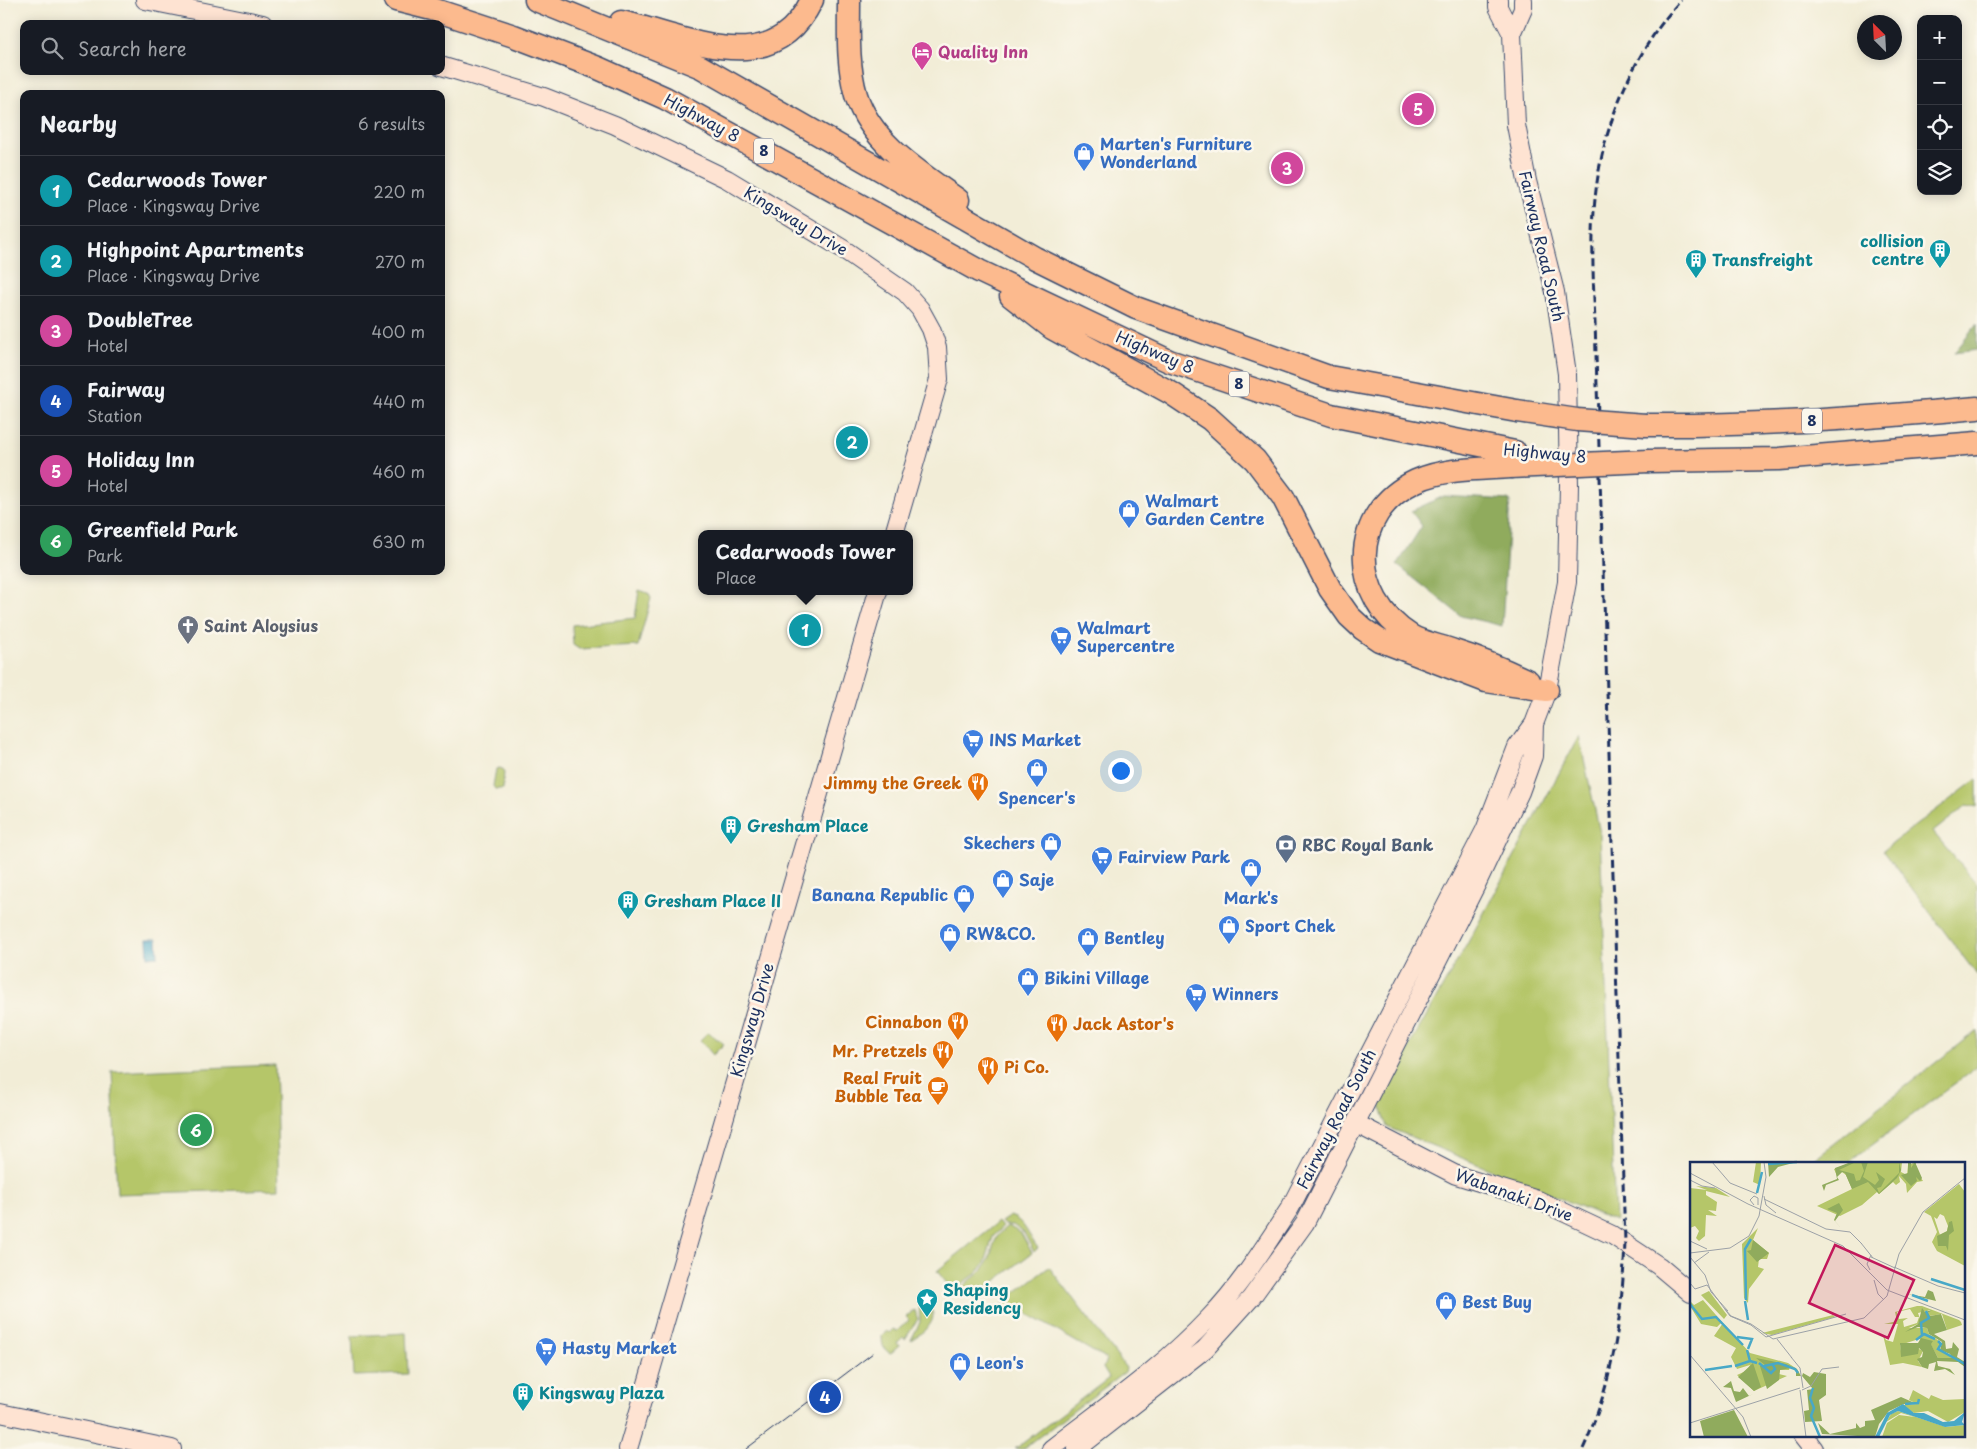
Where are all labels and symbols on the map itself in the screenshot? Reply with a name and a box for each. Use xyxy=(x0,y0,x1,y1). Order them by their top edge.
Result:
north arrow xyxy=(1857,15,1902,60)
place label: Quality Inn xyxy=(938,39,1028,63)
hotel icon: Quality Inn xyxy=(910,40,934,71)
street label: Highway 8 xyxy=(660,87,745,147)
pin: 5 xyxy=(1402,90,1434,128)
place label: Marten's Furniture Wonderland xyxy=(1100,131,1252,173)
road number: 8 xyxy=(754,138,774,164)
shop icon: Marten's Furniture Wonderland xyxy=(1072,141,1096,172)
pin: 3 xyxy=(1271,149,1303,187)
street label: Fairway Road South xyxy=(1514,168,1572,324)
street label: Kingsway Drive xyxy=(740,180,853,261)
place label: collision centre xyxy=(1860,228,1924,270)
building icon: collision centre xyxy=(1928,238,1952,269)
place label: Transfreight xyxy=(1712,247,1813,271)
building icon: Transfreight xyxy=(1684,248,1708,279)
street label: Highway 8 xyxy=(1112,324,1198,378)
road number: 8 xyxy=(1229,372,1249,396)
road number: 8 xyxy=(1802,408,1822,434)
pin: 2 xyxy=(836,423,868,461)
street label: Highway 8 xyxy=(1503,436,1587,468)
place label: Walmart Garden Centre xyxy=(1145,488,1265,530)
shop icon: Walmart Garden Centre xyxy=(1117,498,1141,529)
pin: 1 xyxy=(789,611,821,649)
place label: Saint Aloysius xyxy=(204,613,318,637)
church icon: Saint Aloysius xyxy=(176,614,200,645)
place label: Walmart Supercentre xyxy=(1077,615,1175,657)
supermarket icon: Walmart Supercentre xyxy=(1049,625,1073,656)
place label: INS Market xyxy=(989,727,1082,751)
supermarket icon: INS Market xyxy=(961,728,985,759)
shop icon: Spencer's xyxy=(1025,757,1049,788)
your location xyxy=(1108,758,1134,784)
place label: Jimmy the Greek xyxy=(823,770,962,794)
restaurant icon: Jimmy the Greek xyxy=(966,771,990,802)
place label: Spencer's xyxy=(999,785,1076,809)
place label: Gresham Place xyxy=(747,813,869,837)
building icon: Gresham Place xyxy=(719,814,743,845)
place label: Skechers xyxy=(964,830,1035,854)
shop icon: Skechers xyxy=(1039,831,1063,862)
place label: RBC Royal Bank xyxy=(1302,832,1434,856)
bank icon: RBC Royal Bank xyxy=(1274,833,1298,864)
place label: Fairview Park xyxy=(1118,844,1231,868)
supermarket icon: Fairview Park xyxy=(1090,845,1114,876)
shop icon: Mark's xyxy=(1239,857,1263,888)
place label: Saje xyxy=(1019,867,1055,891)
shop icon: Saje xyxy=(991,868,1015,899)
place label: Banana Republic xyxy=(811,882,948,906)
shop icon: Banana Republic xyxy=(952,883,976,914)
place label: Mark's xyxy=(1224,885,1279,909)
place label: Gresham Place II xyxy=(644,888,781,912)
building icon: Gresham Place II xyxy=(616,889,640,920)
place label: Sport Chek xyxy=(1245,913,1336,937)
shop icon: Sport Chek xyxy=(1217,914,1241,945)
place label: RW&CO. xyxy=(966,921,1036,945)
shop icon: RW&CO. xyxy=(938,922,962,953)
place label: Bentley xyxy=(1104,925,1165,949)
shop icon: Bentley xyxy=(1076,926,1100,957)
street label: Kingsway Drive xyxy=(723,960,779,1080)
place label: Bikini Village xyxy=(1044,965,1149,989)
shop icon: Bikini Village xyxy=(1016,966,1040,997)
place label: Winners xyxy=(1212,981,1279,1005)
supermarket icon: Winners xyxy=(1184,982,1208,1013)
place label: Cinnabon xyxy=(865,1009,942,1033)
restaurant icon: Cinnabon xyxy=(946,1010,970,1041)
place label: Jack Astor's xyxy=(1073,1011,1174,1035)
restaurant icon: Jack Astor's xyxy=(1045,1012,1069,1043)
place label: Mr. Pretzels xyxy=(832,1038,927,1062)
restaurant icon: Mr. Pretzels xyxy=(931,1039,955,1070)
street label: Fairway Road South xyxy=(1289,1044,1381,1193)
place label: Pi Co. xyxy=(1004,1054,1049,1078)
restaurant icon: Pi Co. xyxy=(976,1055,1000,1086)
place label: Real Fruit Bubble Tea xyxy=(834,1065,922,1107)
cafe icon: Real Fruit Bubble Tea xyxy=(926,1075,950,1106)
pin: 6 xyxy=(180,1111,212,1149)
street label: Wabanaki Drive xyxy=(1452,1162,1576,1226)
inset map xyxy=(1690,1162,1964,1436)
place label: Shaping Residency xyxy=(943,1277,1021,1319)
place icon: Shaping Residency xyxy=(915,1287,939,1318)
place label: Best Buy xyxy=(1462,1289,1532,1313)
shop icon: Best Buy xyxy=(1434,1290,1458,1321)
place label: Hasty Market xyxy=(562,1335,677,1359)
supermarket icon: Hasty Market xyxy=(534,1336,558,1367)
place label: Leon's xyxy=(976,1350,1024,1374)
shop icon: Leon's xyxy=(948,1351,972,1382)
pin: 4 xyxy=(809,1378,841,1416)
place label: Kingsway Plaza xyxy=(539,1380,665,1404)
building icon: Kingsway Plaza xyxy=(511,1381,535,1412)

